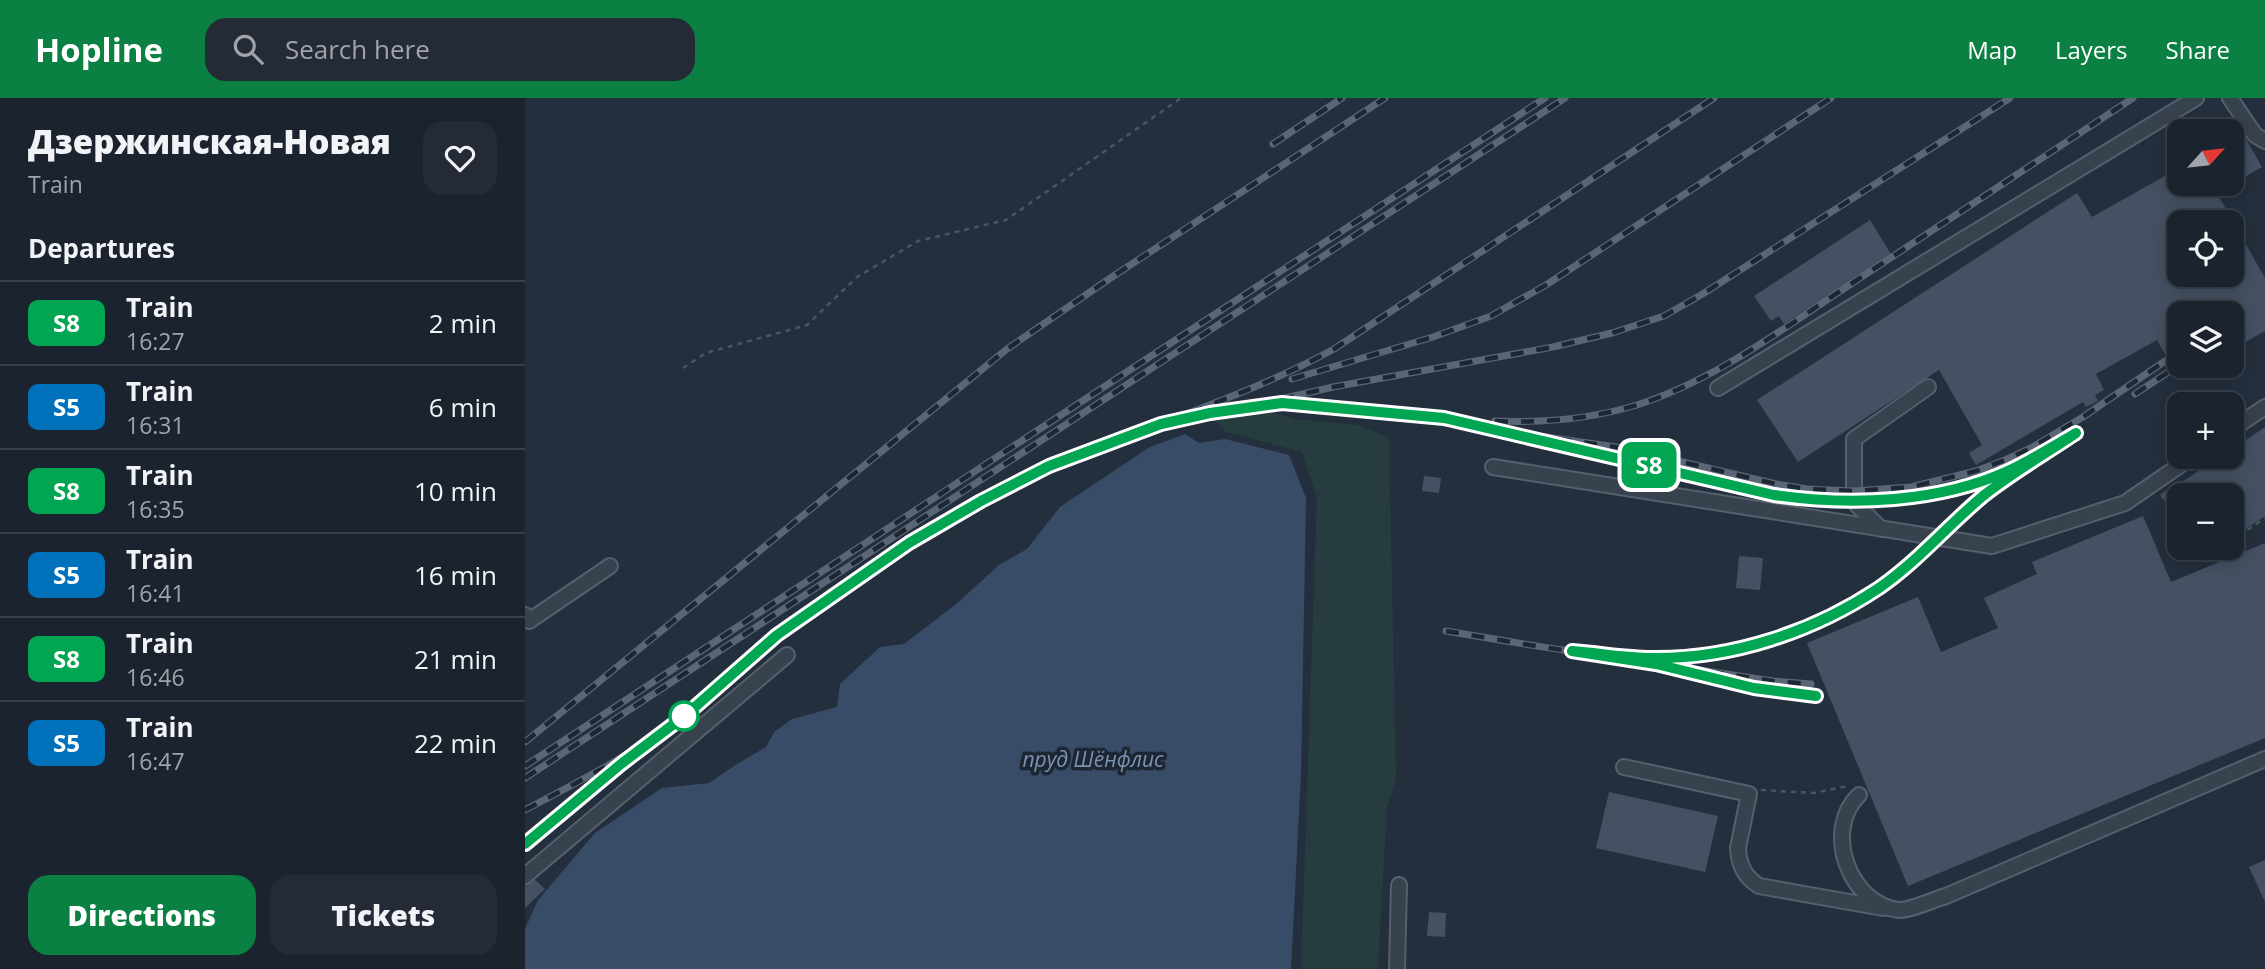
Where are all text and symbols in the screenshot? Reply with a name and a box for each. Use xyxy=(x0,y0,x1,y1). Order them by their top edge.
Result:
search box xyxy=(205,18,695,81)
text: Hopline xyxy=(35,27,163,72)
icon: search xyxy=(229,30,267,68)
text: Search here xyxy=(285,31,430,67)
text: Map xyxy=(1967,33,2017,66)
text: Layers xyxy=(2055,33,2128,66)
text: Share xyxy=(2166,33,2230,66)
text: Дзержинская-Новая xyxy=(28,119,391,164)
north arrow xyxy=(2167,119,2243,196)
map controls xyxy=(2167,119,2244,560)
button: heart xyxy=(423,121,497,195)
text: Train xyxy=(28,168,83,200)
button: locate xyxy=(2167,210,2244,287)
text: Departures xyxy=(28,230,175,266)
text: Train xyxy=(126,289,194,325)
button: layers xyxy=(2167,301,2244,378)
text: 2 min xyxy=(429,305,497,341)
text: S8 xyxy=(53,306,80,339)
text: 16:27 xyxy=(126,325,185,357)
text: Train xyxy=(126,373,194,409)
text: 6 min xyxy=(429,389,497,425)
text: S5 xyxy=(53,390,80,423)
button: + xyxy=(2167,392,2244,469)
text: 16:31 xyxy=(126,409,185,441)
line badge: S8 xyxy=(1617,442,1681,488)
text: S8 xyxy=(1636,448,1662,481)
text: Train xyxy=(126,457,194,493)
text: 10 min xyxy=(414,473,497,509)
text: S8 xyxy=(53,474,80,507)
button: − xyxy=(2167,483,2244,560)
text: 16:35 xyxy=(126,493,185,525)
text: Train xyxy=(126,541,194,577)
text: 16 min xyxy=(414,557,497,593)
text: S5 xyxy=(53,558,80,591)
text: 16:41 xyxy=(126,577,185,609)
text: Train xyxy=(126,625,194,661)
text: 21 min xyxy=(414,641,497,677)
text: S8 xyxy=(53,642,80,675)
text: 16:46 xyxy=(126,661,185,693)
unlabelled marker xyxy=(669,701,699,731)
text: Train xyxy=(126,709,194,745)
text: 22 min xyxy=(414,725,497,761)
text: S5 xyxy=(53,726,80,759)
text: 16:47 xyxy=(126,745,185,777)
water label: пруд Шёнфлис xyxy=(1022,745,1164,773)
button: Directions xyxy=(28,875,256,955)
button: Tickets xyxy=(270,875,497,955)

